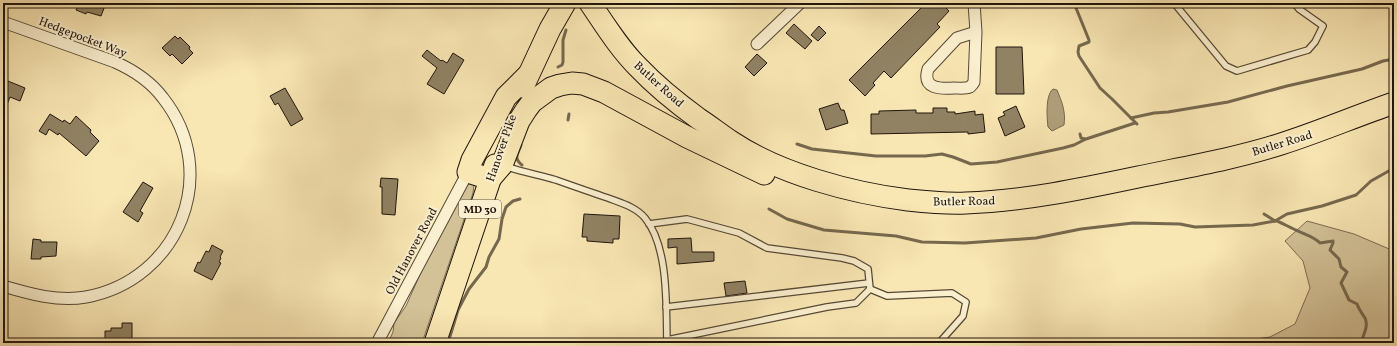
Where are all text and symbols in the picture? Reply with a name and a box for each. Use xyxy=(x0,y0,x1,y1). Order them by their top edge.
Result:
street label: Hedgepocket Way xyxy=(36,14,130,62)
street label: Butler Road xyxy=(630,58,687,112)
street label: Hanover Pike xyxy=(483,112,521,184)
street label: Butler Road xyxy=(1250,127,1315,161)
street label: Butler Road xyxy=(933,193,996,211)
road number: MD 30 xyxy=(459,200,501,218)
street label: Old Hanover Road xyxy=(382,205,442,298)

